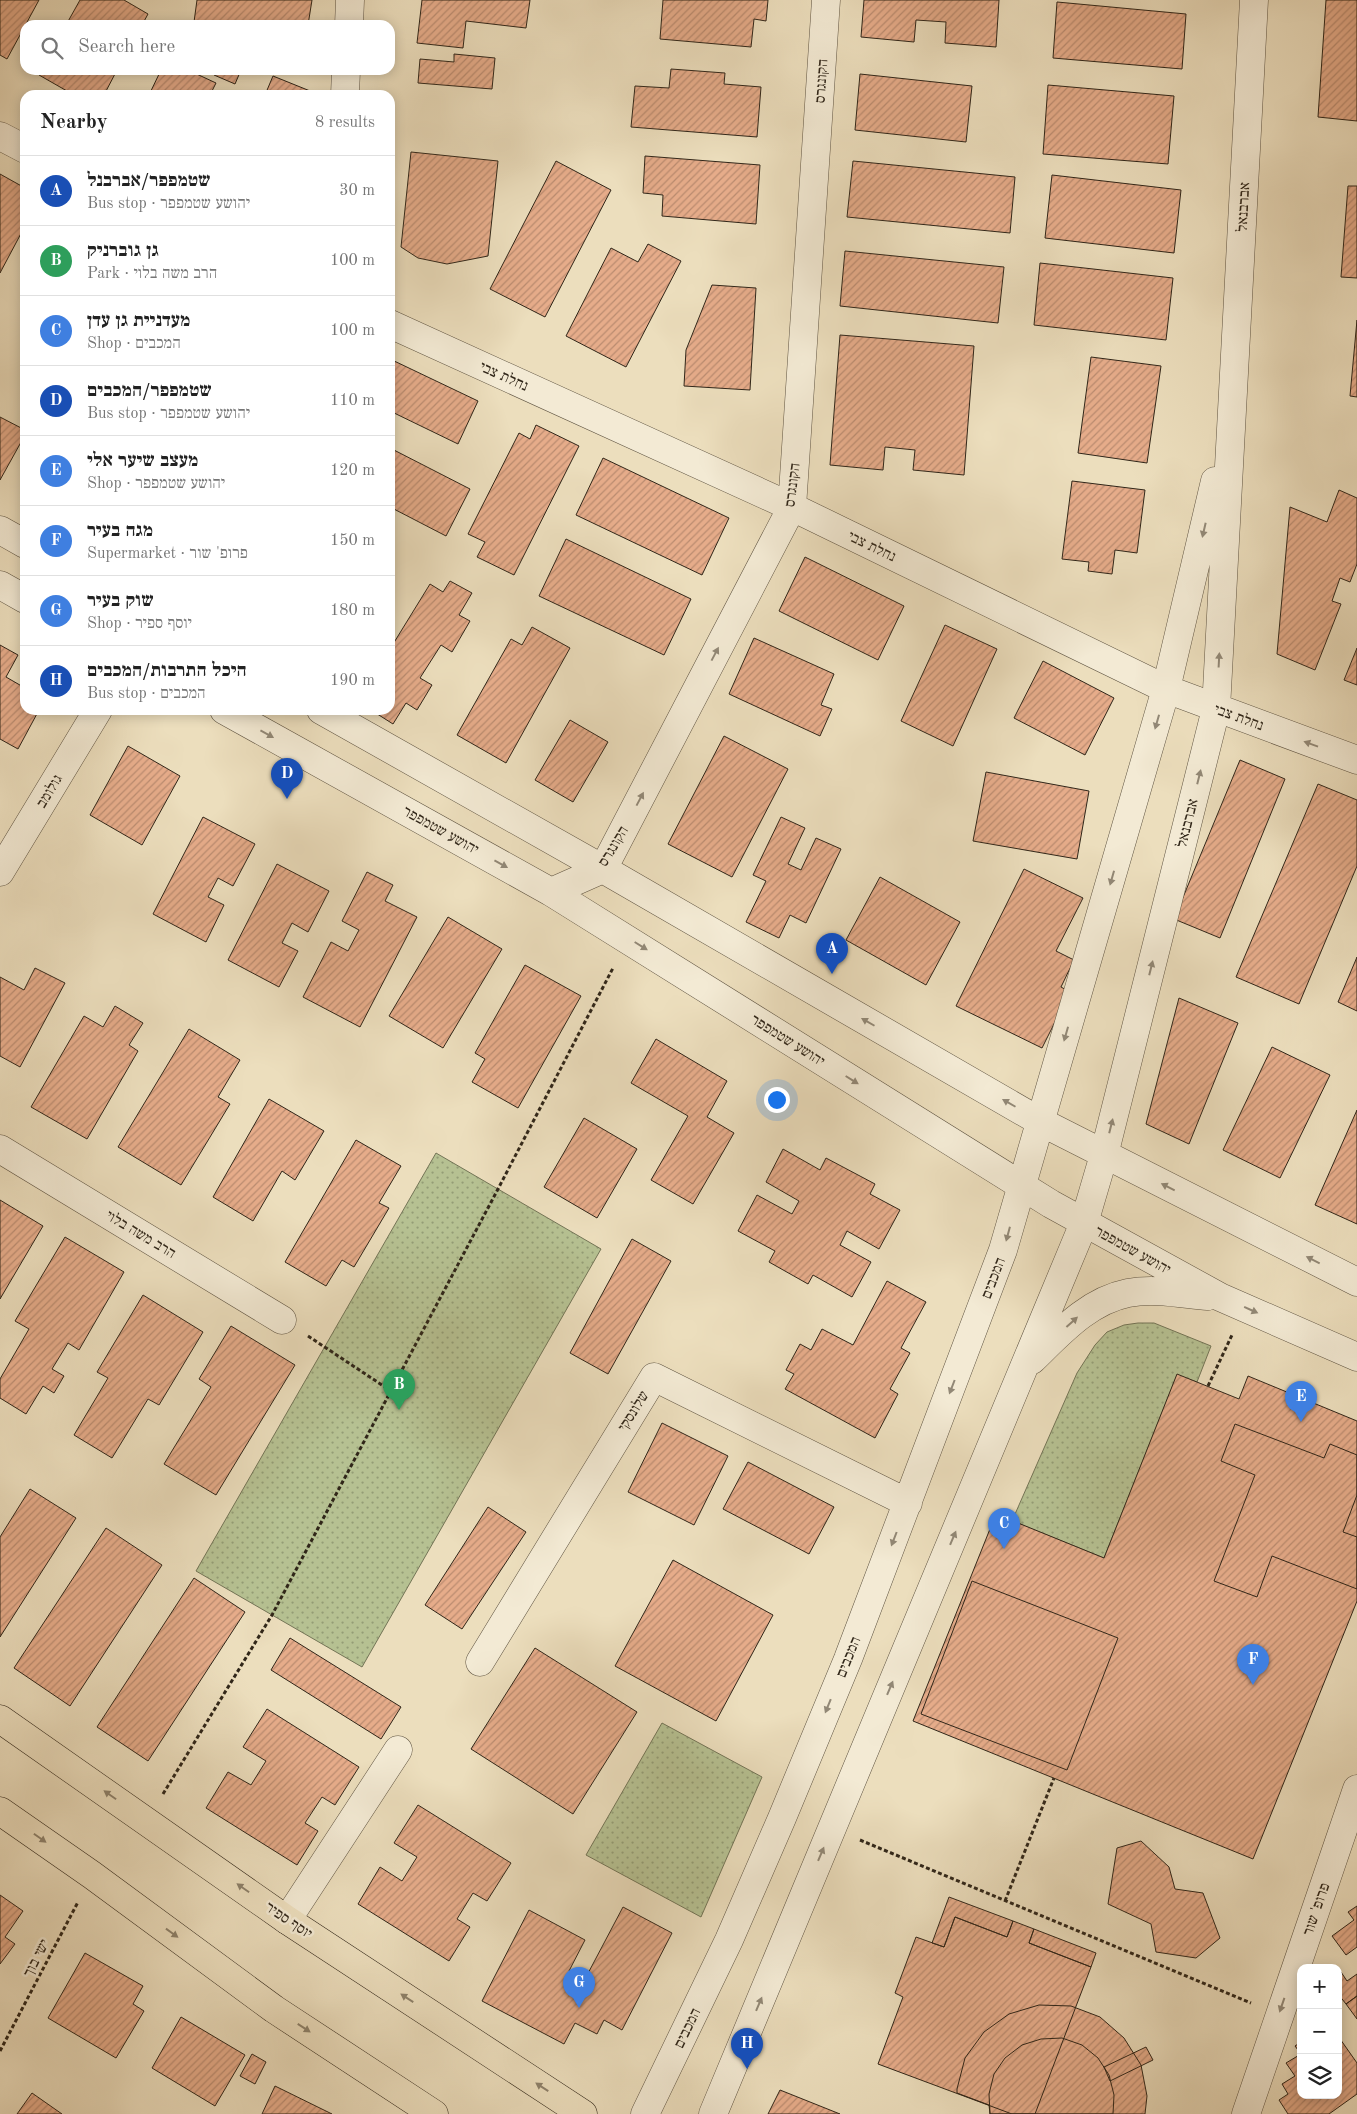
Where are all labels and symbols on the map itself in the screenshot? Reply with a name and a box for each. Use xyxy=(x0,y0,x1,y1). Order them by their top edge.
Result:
street label: הקונגרס xyxy=(813,58,832,104)
street label: אברבנאל xyxy=(1235,182,1253,232)
street label: נחלת צבי xyxy=(477,359,530,395)
street label: הקונגרס xyxy=(783,462,804,508)
one-way arrow xyxy=(1200,522,1208,537)
street label: נחלת צבי xyxy=(845,528,898,565)
one-way arrow xyxy=(711,647,719,662)
one-way arrow xyxy=(1215,652,1223,668)
street label: נחלת צבי xyxy=(1212,702,1266,734)
one-way arrow xyxy=(1152,714,1160,729)
one-way arrow xyxy=(260,729,274,738)
one-way arrow xyxy=(1303,740,1318,748)
pin: D xyxy=(271,758,303,799)
one-way arrow xyxy=(1195,769,1203,784)
street label: גולומב xyxy=(34,772,66,811)
one-way arrow xyxy=(636,791,644,806)
street label: אברבנאל xyxy=(1174,797,1202,849)
street label: יהושע שטמפפר xyxy=(400,804,481,858)
street label: הקונגרס xyxy=(596,824,632,870)
one-way arrow xyxy=(494,859,507,868)
one-way arrow xyxy=(1107,870,1115,885)
pin: A xyxy=(816,933,848,974)
one-way arrow xyxy=(634,942,647,951)
one-way arrow xyxy=(1147,961,1155,976)
street label: יהושע שטמפפר xyxy=(748,1013,827,1070)
one-way arrow xyxy=(861,1018,876,1026)
one-way arrow xyxy=(1062,1026,1070,1041)
one-way arrow xyxy=(845,1075,858,1085)
your location xyxy=(764,1087,790,1113)
one-way arrow xyxy=(1002,1099,1017,1107)
one-way arrow xyxy=(1107,1118,1115,1133)
one-way arrow xyxy=(1161,1183,1175,1191)
street label: הרב משה בלוי xyxy=(103,1208,178,1262)
street label: יהושע שטמפפר xyxy=(1092,1224,1173,1278)
one-way arrow xyxy=(1003,1227,1011,1242)
street label: המכבים xyxy=(980,1256,1009,1301)
one-way arrow xyxy=(1306,1256,1321,1264)
one-way arrow xyxy=(1244,1307,1258,1315)
one-way arrow xyxy=(1065,1317,1078,1328)
pin: B xyxy=(383,1369,415,1410)
one-way arrow xyxy=(948,1379,955,1394)
pin: E xyxy=(1285,1381,1317,1422)
street label: שלונסקי xyxy=(615,1388,652,1435)
pin: C xyxy=(988,1508,1020,1549)
one-way arrow xyxy=(949,1530,957,1545)
one-way arrow xyxy=(890,1531,898,1546)
street label: המכבים xyxy=(834,1635,864,1680)
pin: F xyxy=(1237,1644,1269,1685)
one-way arrow xyxy=(887,1681,895,1695)
one-way arrow xyxy=(824,1699,832,1713)
one-way arrow xyxy=(103,1790,116,1800)
one-way arrow xyxy=(33,1833,47,1843)
one-way arrow xyxy=(817,1846,825,1861)
street label: פרופ' שור xyxy=(1301,1881,1333,1938)
one-way arrow xyxy=(236,1883,249,1893)
street label: יוסף ספיר xyxy=(262,1900,314,1942)
one-way arrow xyxy=(165,1928,178,1939)
street label: ישי בוך xyxy=(22,1937,53,1980)
pin: G xyxy=(563,1967,595,2008)
one-way arrow xyxy=(400,1993,413,2003)
one-way arrow xyxy=(755,1997,763,2011)
one-way arrow xyxy=(1278,1998,1286,2013)
street label: המכבים xyxy=(672,2006,704,2051)
one-way arrow xyxy=(297,2023,310,2033)
pin: H xyxy=(731,2028,763,2069)
one-way arrow xyxy=(536,2082,549,2092)

